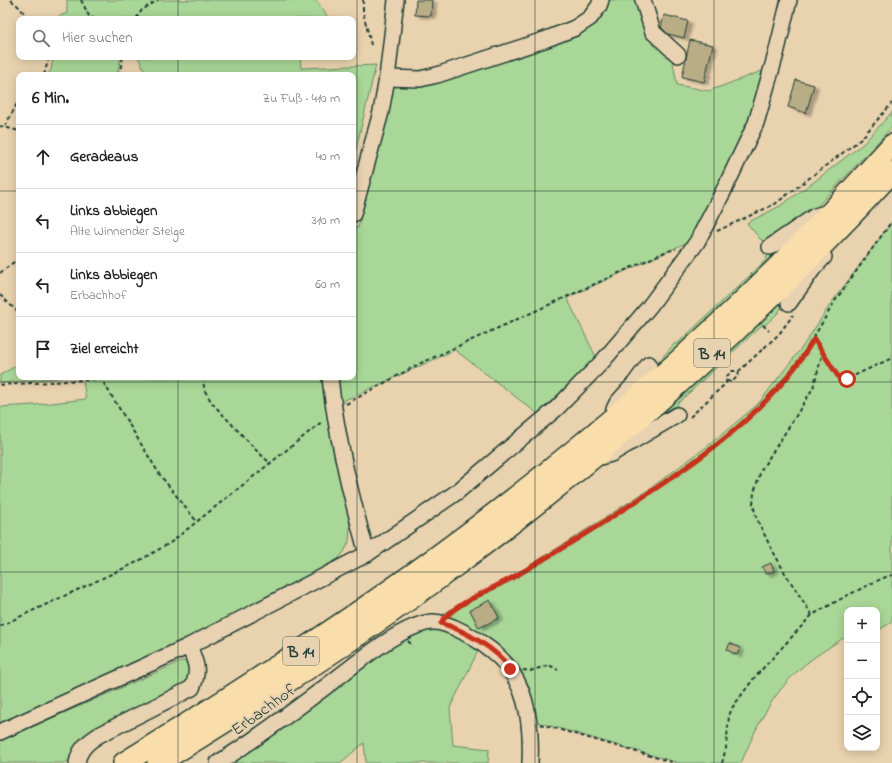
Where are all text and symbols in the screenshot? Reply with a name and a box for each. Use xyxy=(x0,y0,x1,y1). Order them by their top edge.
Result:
search box xyxy=(16,16,356,60)
icon: search xyxy=(30,27,52,49)
text: Hier suchen xyxy=(62,27,133,49)
text: 6 Min. xyxy=(32,86,69,111)
text: Zu Fuß · 410 m xyxy=(263,89,340,108)
icon: ahead xyxy=(32,146,54,168)
text: Geradeaus xyxy=(70,146,138,168)
text: 40 m xyxy=(316,147,340,166)
text: Links abbiegen xyxy=(70,200,157,222)
icon: left xyxy=(32,210,54,232)
text: 310 m xyxy=(312,211,340,230)
text: Alte Winnender Steige xyxy=(70,222,185,241)
text: Links abbiegen xyxy=(70,264,157,286)
icon: left xyxy=(32,274,54,296)
text: 60 m xyxy=(315,275,340,294)
text: Erbachhof xyxy=(70,286,127,305)
icon: arrive xyxy=(32,338,54,360)
text: Ziel erreicht xyxy=(70,338,138,360)
road number: B 14 xyxy=(694,339,730,367)
route start xyxy=(838,370,856,388)
map controls xyxy=(844,607,880,751)
button: + xyxy=(844,607,880,643)
road number: B 14 xyxy=(283,637,319,665)
button: − xyxy=(844,643,880,679)
route end xyxy=(501,660,519,678)
street label: Erbachhof xyxy=(227,678,301,742)
button: locate xyxy=(844,679,880,715)
button: layers xyxy=(844,715,880,751)

